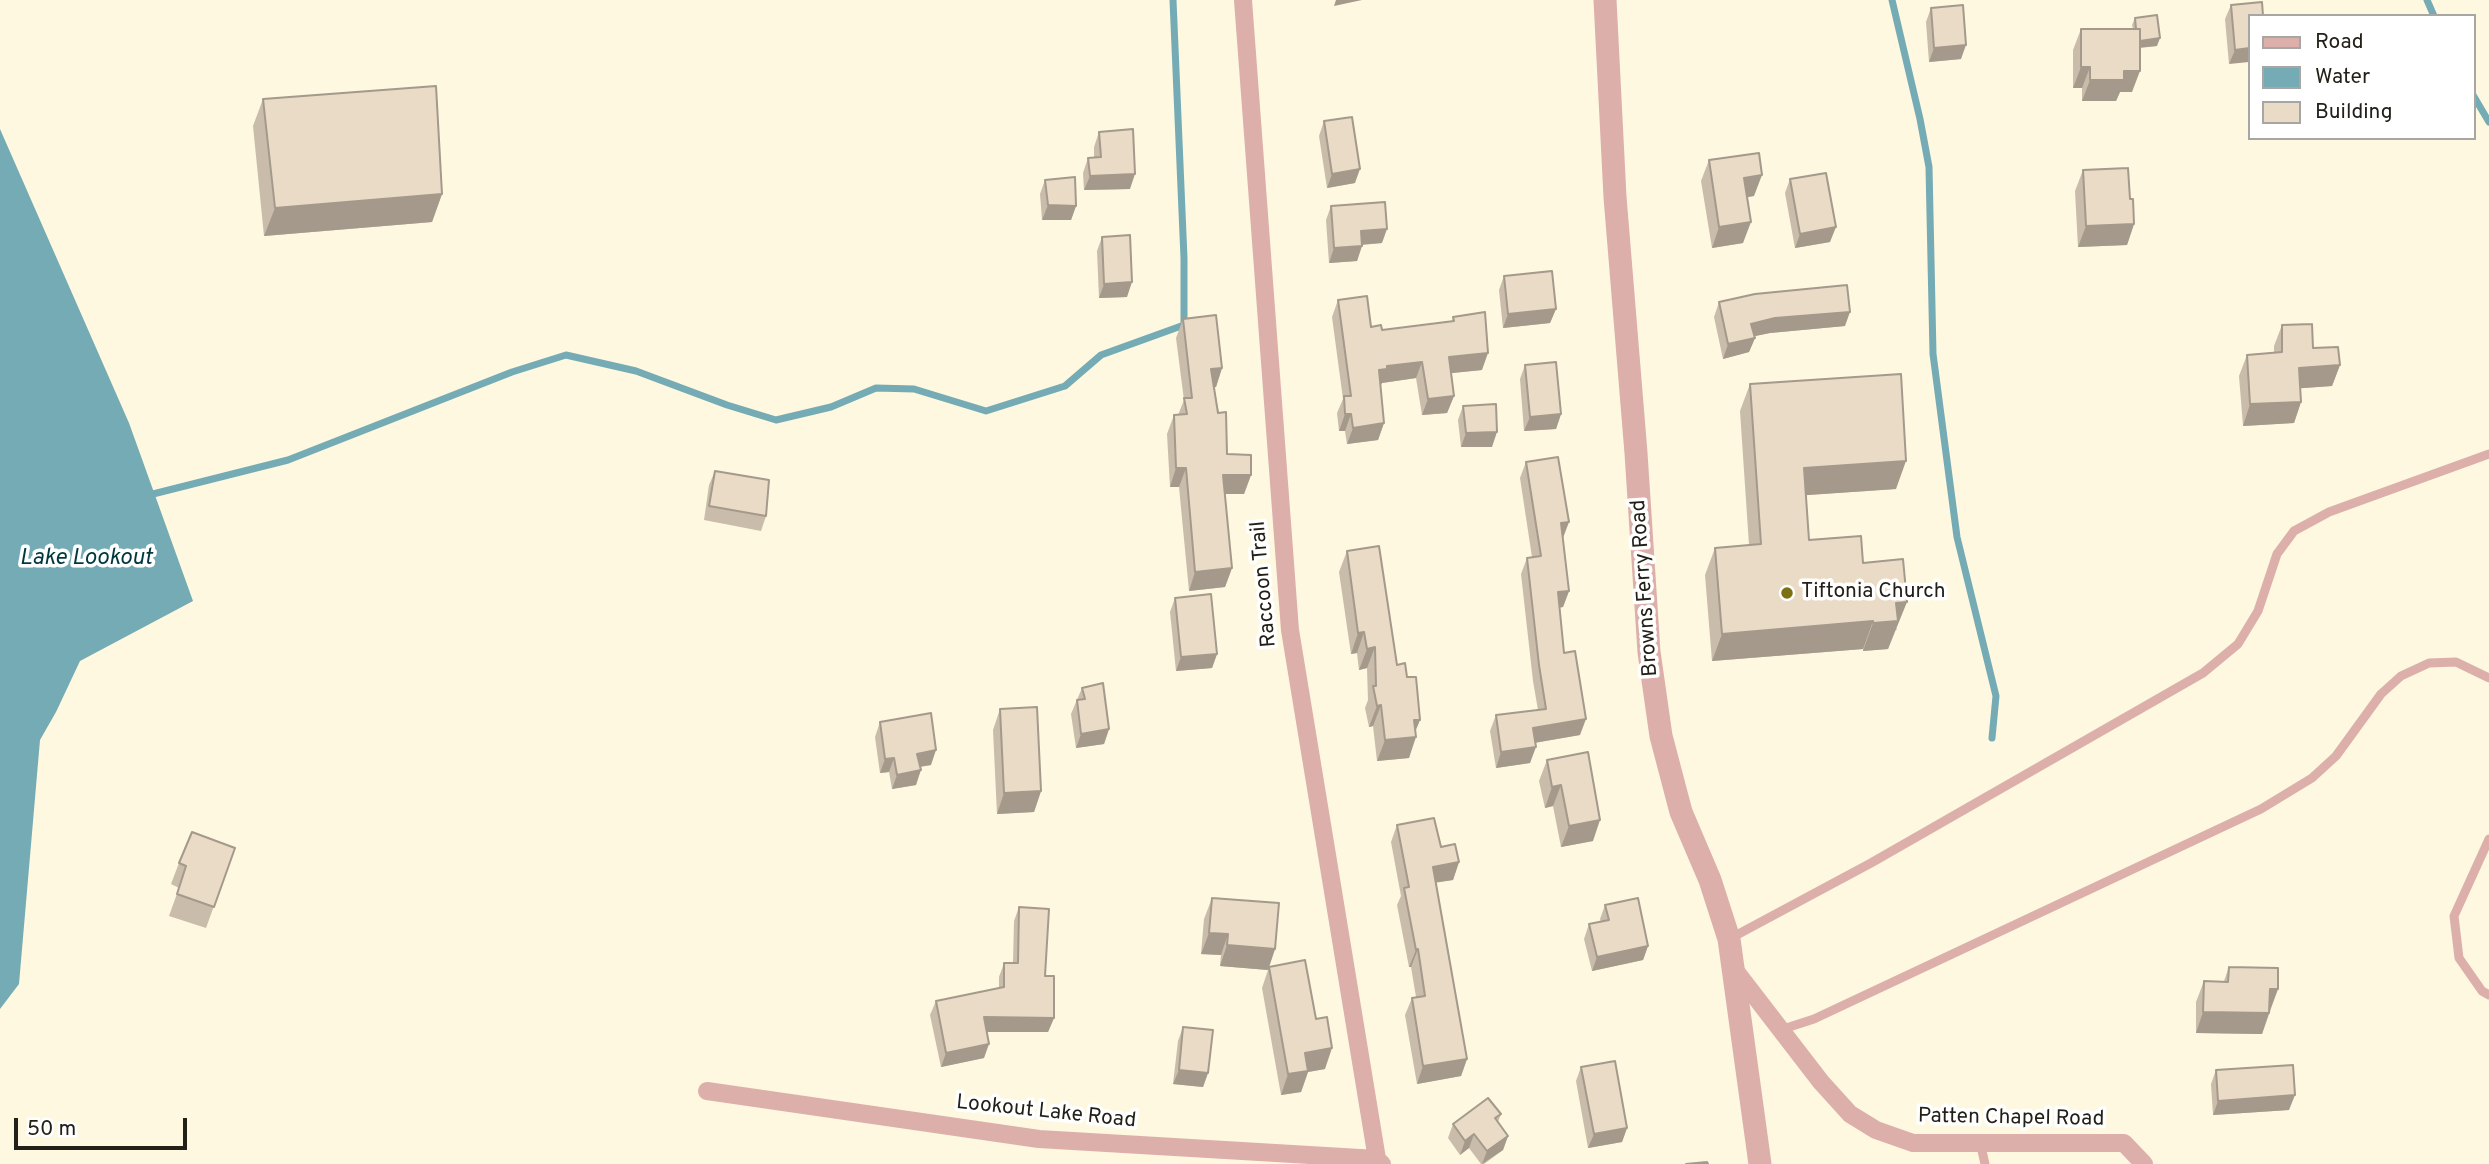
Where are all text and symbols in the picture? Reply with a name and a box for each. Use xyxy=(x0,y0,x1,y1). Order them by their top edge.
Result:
legend xyxy=(2248,14,2475,140)
text: Road xyxy=(2315,29,2364,56)
text: Water xyxy=(2315,64,2370,91)
text: Building xyxy=(2315,99,2393,126)
street label: Browns Ferry Road xyxy=(1627,499,1665,677)
street label: Raccoon Trail xyxy=(1247,520,1283,648)
water label: Lake Lookout xyxy=(20,545,152,573)
place label: Tiftonia Church xyxy=(1801,580,1946,606)
marker: Tiftonia Church xyxy=(1779,585,1795,601)
street label: Lookout Lake Road xyxy=(955,1091,1137,1135)
scale bar xyxy=(18,1104,191,1148)
street label: Patten Chapel Road xyxy=(1918,1105,2104,1133)
text: 50 m xyxy=(27,1116,76,1143)

